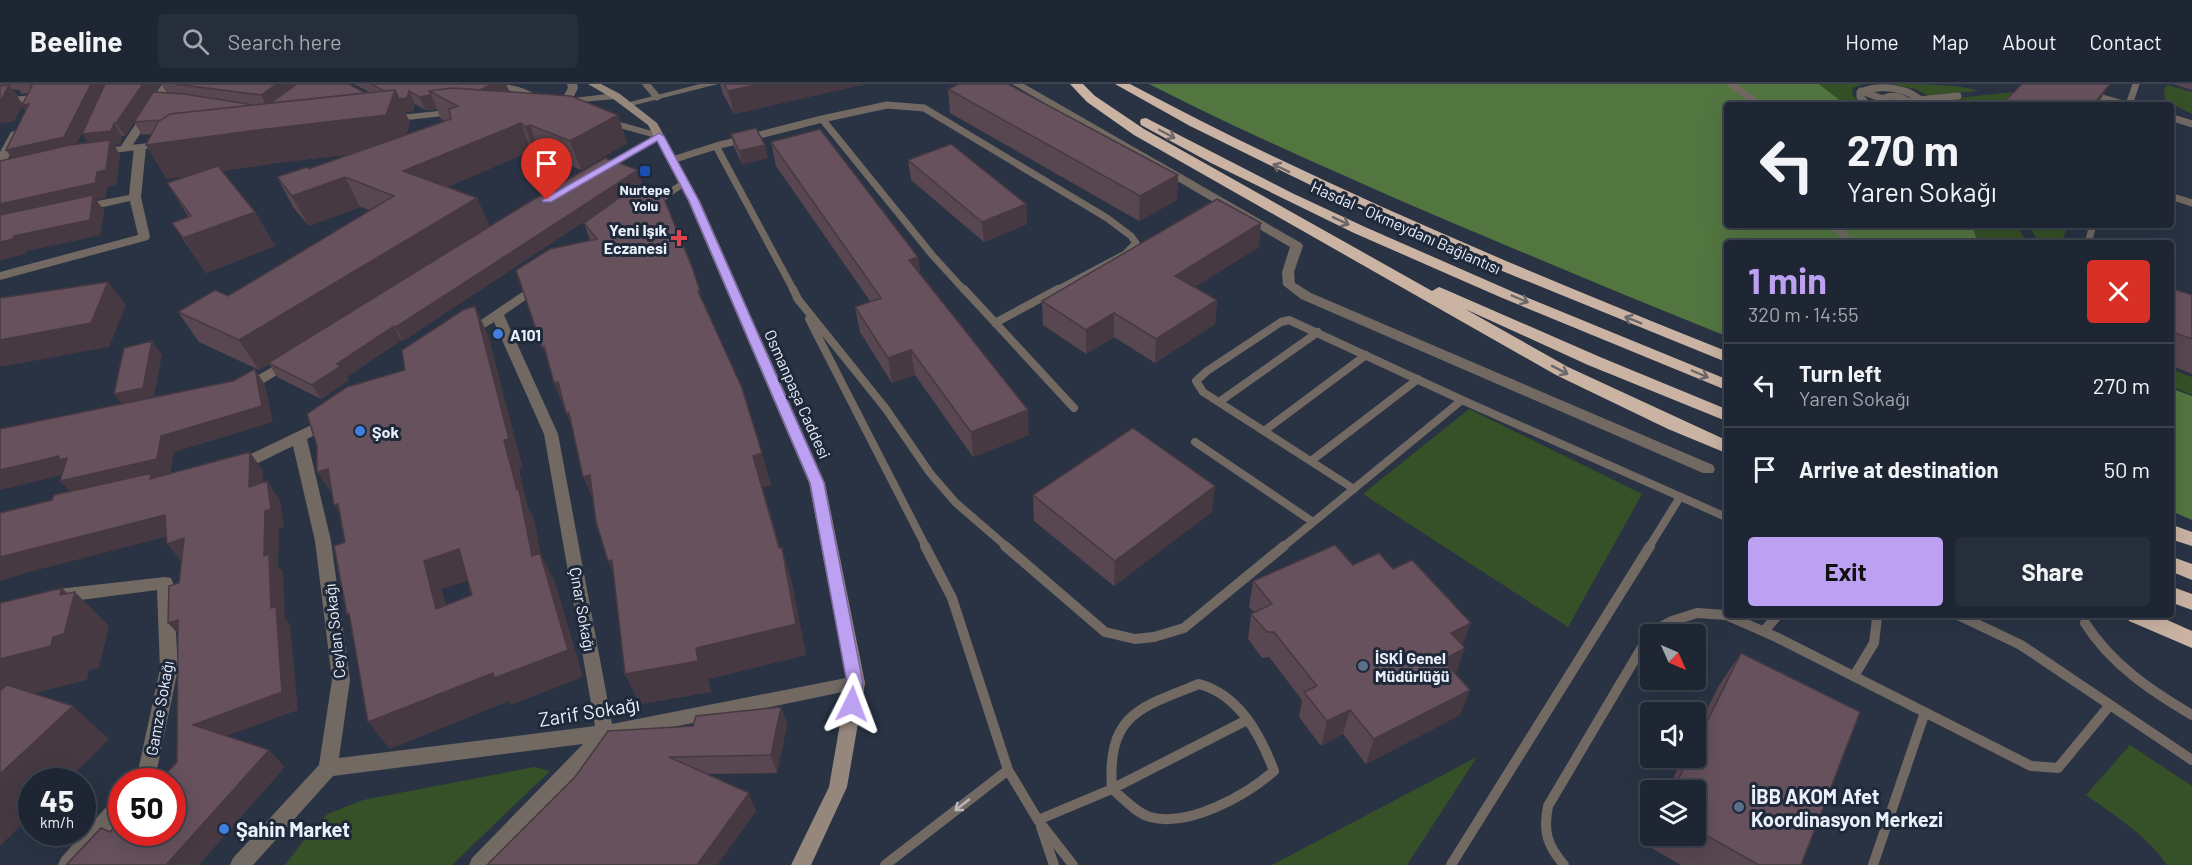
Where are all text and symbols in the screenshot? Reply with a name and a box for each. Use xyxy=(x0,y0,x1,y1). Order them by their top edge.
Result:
search box xyxy=(158,14,578,68)
text: Beeline xyxy=(30,24,122,58)
icon: search xyxy=(179,25,212,58)
text: Search here xyxy=(227,28,342,54)
text: Home xyxy=(1845,29,1899,54)
text: Map xyxy=(1932,29,1969,54)
text: About xyxy=(2002,29,2057,54)
text: Contact xyxy=(2090,29,2162,54)
text: 270 m xyxy=(1847,124,1959,174)
icon: left xyxy=(1748,126,1826,204)
one-way arrow xyxy=(1158,128,1175,140)
pin xyxy=(521,138,572,200)
icon: arrive xyxy=(530,147,563,180)
one-way arrow xyxy=(1272,161,1290,173)
marker: Nurtepe Yolu xyxy=(638,164,652,178)
text: Yaren Sokağı xyxy=(1847,175,1997,207)
street label: Hasdal - Okmeydanı Bağlantısı xyxy=(1308,176,1504,278)
place label: Nurtepe Yolu xyxy=(620,181,671,214)
one-way arrow xyxy=(1332,215,1350,227)
place label: Yeni Işık Eczanesi xyxy=(604,220,667,257)
marker: Yeni Işık Eczanesi xyxy=(672,231,686,245)
text: 1 min xyxy=(1748,258,1827,301)
button: close xyxy=(2087,260,2150,323)
one-way arrow xyxy=(1510,294,1529,305)
text: 320 m · 14:55 xyxy=(1748,302,1858,326)
one-way arrow xyxy=(1625,314,1643,325)
place label: A101 xyxy=(510,325,541,344)
marker: A101 xyxy=(491,327,505,341)
street label: Osmanpaşa Caddesi xyxy=(761,327,835,461)
text: Turn left xyxy=(1799,360,1882,386)
one-way arrow xyxy=(1551,365,1569,376)
one-way arrow xyxy=(1690,369,1709,380)
icon: left xyxy=(1748,369,1781,402)
text: 270 m xyxy=(2093,372,2150,398)
text: Yaren Sokağı xyxy=(1799,386,1910,410)
place label: Şok xyxy=(372,422,399,441)
marker: Şok xyxy=(353,424,367,438)
icon: arrive xyxy=(1748,453,1781,486)
text: Arrive at destination xyxy=(1799,456,1998,482)
text: 50 m xyxy=(2104,456,2150,482)
button: Exit xyxy=(1748,537,1943,606)
button: Share xyxy=(1955,537,2150,606)
street label: Çınar Sokağı xyxy=(566,565,600,653)
street label: Ceylan Sokağı xyxy=(320,583,348,679)
north arrow xyxy=(1640,624,1706,690)
map controls xyxy=(1640,624,1706,846)
place label: İSKİ Genel Müdürlüğü xyxy=(1375,648,1449,685)
street label: Gamze Sokağı xyxy=(141,659,177,757)
marker: İSKİ Genel Müdürlüğü xyxy=(1356,659,1370,673)
position arrow xyxy=(820,672,884,736)
street label: Zarif Sokağı xyxy=(537,691,641,731)
button: sound xyxy=(1640,702,1706,768)
speed limit sign: 50 xyxy=(108,768,186,846)
button: layers xyxy=(1640,780,1706,846)
text: 45 xyxy=(40,782,74,818)
place label: İBB AKOM Afet Koordinasyon Merkezi xyxy=(1751,784,1943,831)
one-way arrow xyxy=(954,799,970,812)
marker: İBB AKOM Afet Koordinasyon Merkezi xyxy=(1732,800,1746,814)
text: km/h xyxy=(40,813,74,831)
place label: Şahin Market xyxy=(236,817,350,841)
marker: Şahin Market xyxy=(217,822,231,836)

